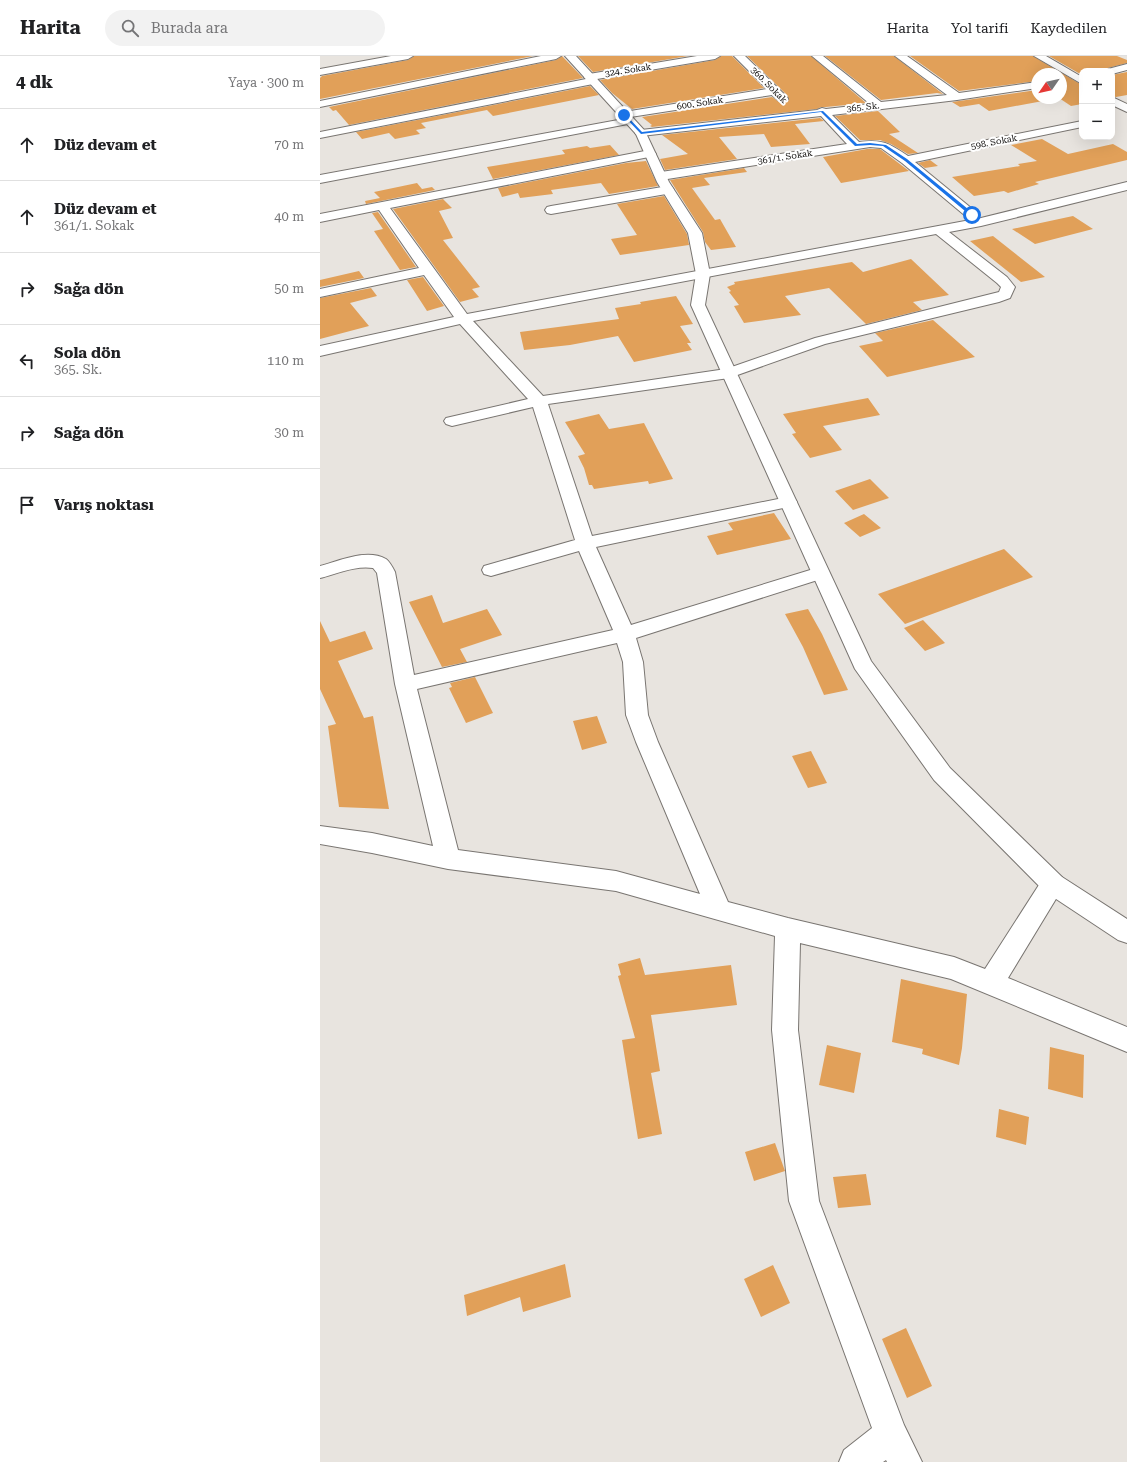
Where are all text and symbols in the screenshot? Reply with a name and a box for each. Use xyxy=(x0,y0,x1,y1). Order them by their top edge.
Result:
search box xyxy=(105,10,385,46)
text: Harita xyxy=(20,16,81,39)
icon: search xyxy=(119,17,141,39)
text: Burada ara xyxy=(151,19,228,37)
text: Harita xyxy=(887,20,929,36)
text: Yol tarifi xyxy=(951,20,1009,36)
text: Kaydedilen xyxy=(1031,20,1107,36)
street label: 324. Sokak xyxy=(604,61,652,79)
street label: 360. Sokak xyxy=(749,65,789,105)
north arrow xyxy=(1031,68,1067,104)
map controls xyxy=(1079,68,1115,140)
button: + xyxy=(1079,68,1115,104)
text: 4 dk xyxy=(16,72,53,92)
text: Yaya · 300 m xyxy=(228,75,304,90)
street label: 600. Sokak xyxy=(676,94,724,112)
street label: 365. Sk. xyxy=(846,100,880,114)
button: − xyxy=(1079,104,1115,140)
route end xyxy=(615,106,633,124)
street label: 598. Sokak xyxy=(970,133,1018,151)
icon: ahead xyxy=(16,134,38,156)
text: Düz devam et xyxy=(54,136,157,154)
text: 70 m xyxy=(274,137,304,152)
street label: 361/1. Sokak xyxy=(757,148,814,166)
text: Düz devam et xyxy=(54,200,157,218)
icon: ahead xyxy=(16,206,38,228)
route start xyxy=(963,206,981,224)
text: 40 m xyxy=(274,209,304,224)
text: 361/1. Sokak xyxy=(54,218,135,233)
icon: right xyxy=(16,278,38,300)
text: Sağa dön xyxy=(54,280,124,298)
text: 50 m xyxy=(274,281,304,296)
text: Sola dön xyxy=(54,344,121,362)
icon: left xyxy=(16,350,38,372)
text: 110 m xyxy=(267,353,304,368)
text: 365. Sk. xyxy=(54,362,102,377)
icon: right xyxy=(16,422,38,444)
text: Sağa dön xyxy=(54,424,124,442)
text: 30 m xyxy=(274,425,304,440)
icon: arrive xyxy=(16,494,38,516)
text: Varış noktası xyxy=(54,496,154,514)

